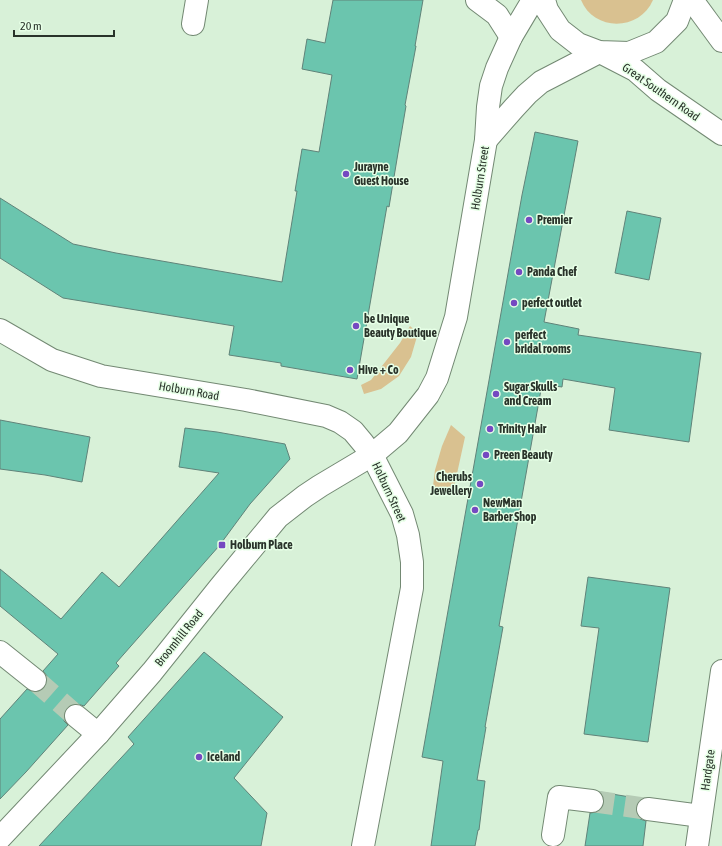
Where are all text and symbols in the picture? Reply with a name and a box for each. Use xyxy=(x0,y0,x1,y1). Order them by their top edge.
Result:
scale bar xyxy=(14,12,114,38)
text: 20 m xyxy=(20,19,42,33)
street label: Great Southern Road xyxy=(620,60,702,124)
street label: Holburn Street xyxy=(468,144,492,211)
place label: Jurayne Guest House xyxy=(353,160,410,188)
marker: Jurayne Guest House xyxy=(341,169,351,179)
place label: Premier xyxy=(537,213,573,227)
marker: Premier xyxy=(524,215,534,225)
place label: Panda Chef xyxy=(527,265,578,279)
marker: Panda Chef xyxy=(514,267,524,277)
place label: perfect outlet xyxy=(522,296,582,310)
marker: perfect outlet xyxy=(509,298,519,308)
place label: be Unique Beauty Boutique xyxy=(364,312,437,340)
marker: be Unique Beauty Boutique xyxy=(351,321,361,331)
place label: perfect bridal rooms xyxy=(515,328,572,356)
marker: perfect bridal rooms xyxy=(502,337,512,347)
place label: Hive + Co xyxy=(358,363,399,377)
marker: Hive + Co xyxy=(345,365,355,375)
street label: Holburn Road xyxy=(158,379,220,403)
place label: Sugar Skulls and Cream xyxy=(504,380,558,408)
marker: Sugar Skulls and Cream xyxy=(491,389,501,399)
place label: Trinity Hair xyxy=(498,422,547,436)
marker: Trinity Hair xyxy=(485,424,495,434)
place label: Preen Beauty xyxy=(494,448,553,462)
marker: Preen Beauty xyxy=(481,450,491,460)
street label: Holburn Street xyxy=(369,460,409,525)
place label: Cherubs Jewellery xyxy=(429,470,473,498)
marker: Cherubs Jewellery xyxy=(475,479,485,489)
place label: NewMan Barber Shop xyxy=(483,496,537,524)
marker: NewMan Barber Shop xyxy=(470,505,480,515)
place label: Holburn Place xyxy=(230,538,293,552)
marker: Holburn Place xyxy=(217,540,227,550)
street label: Broomhill Road xyxy=(152,607,206,669)
street label: Hardgate xyxy=(698,749,718,791)
place label: Iceland xyxy=(207,750,241,764)
marker: Iceland xyxy=(194,752,204,762)

